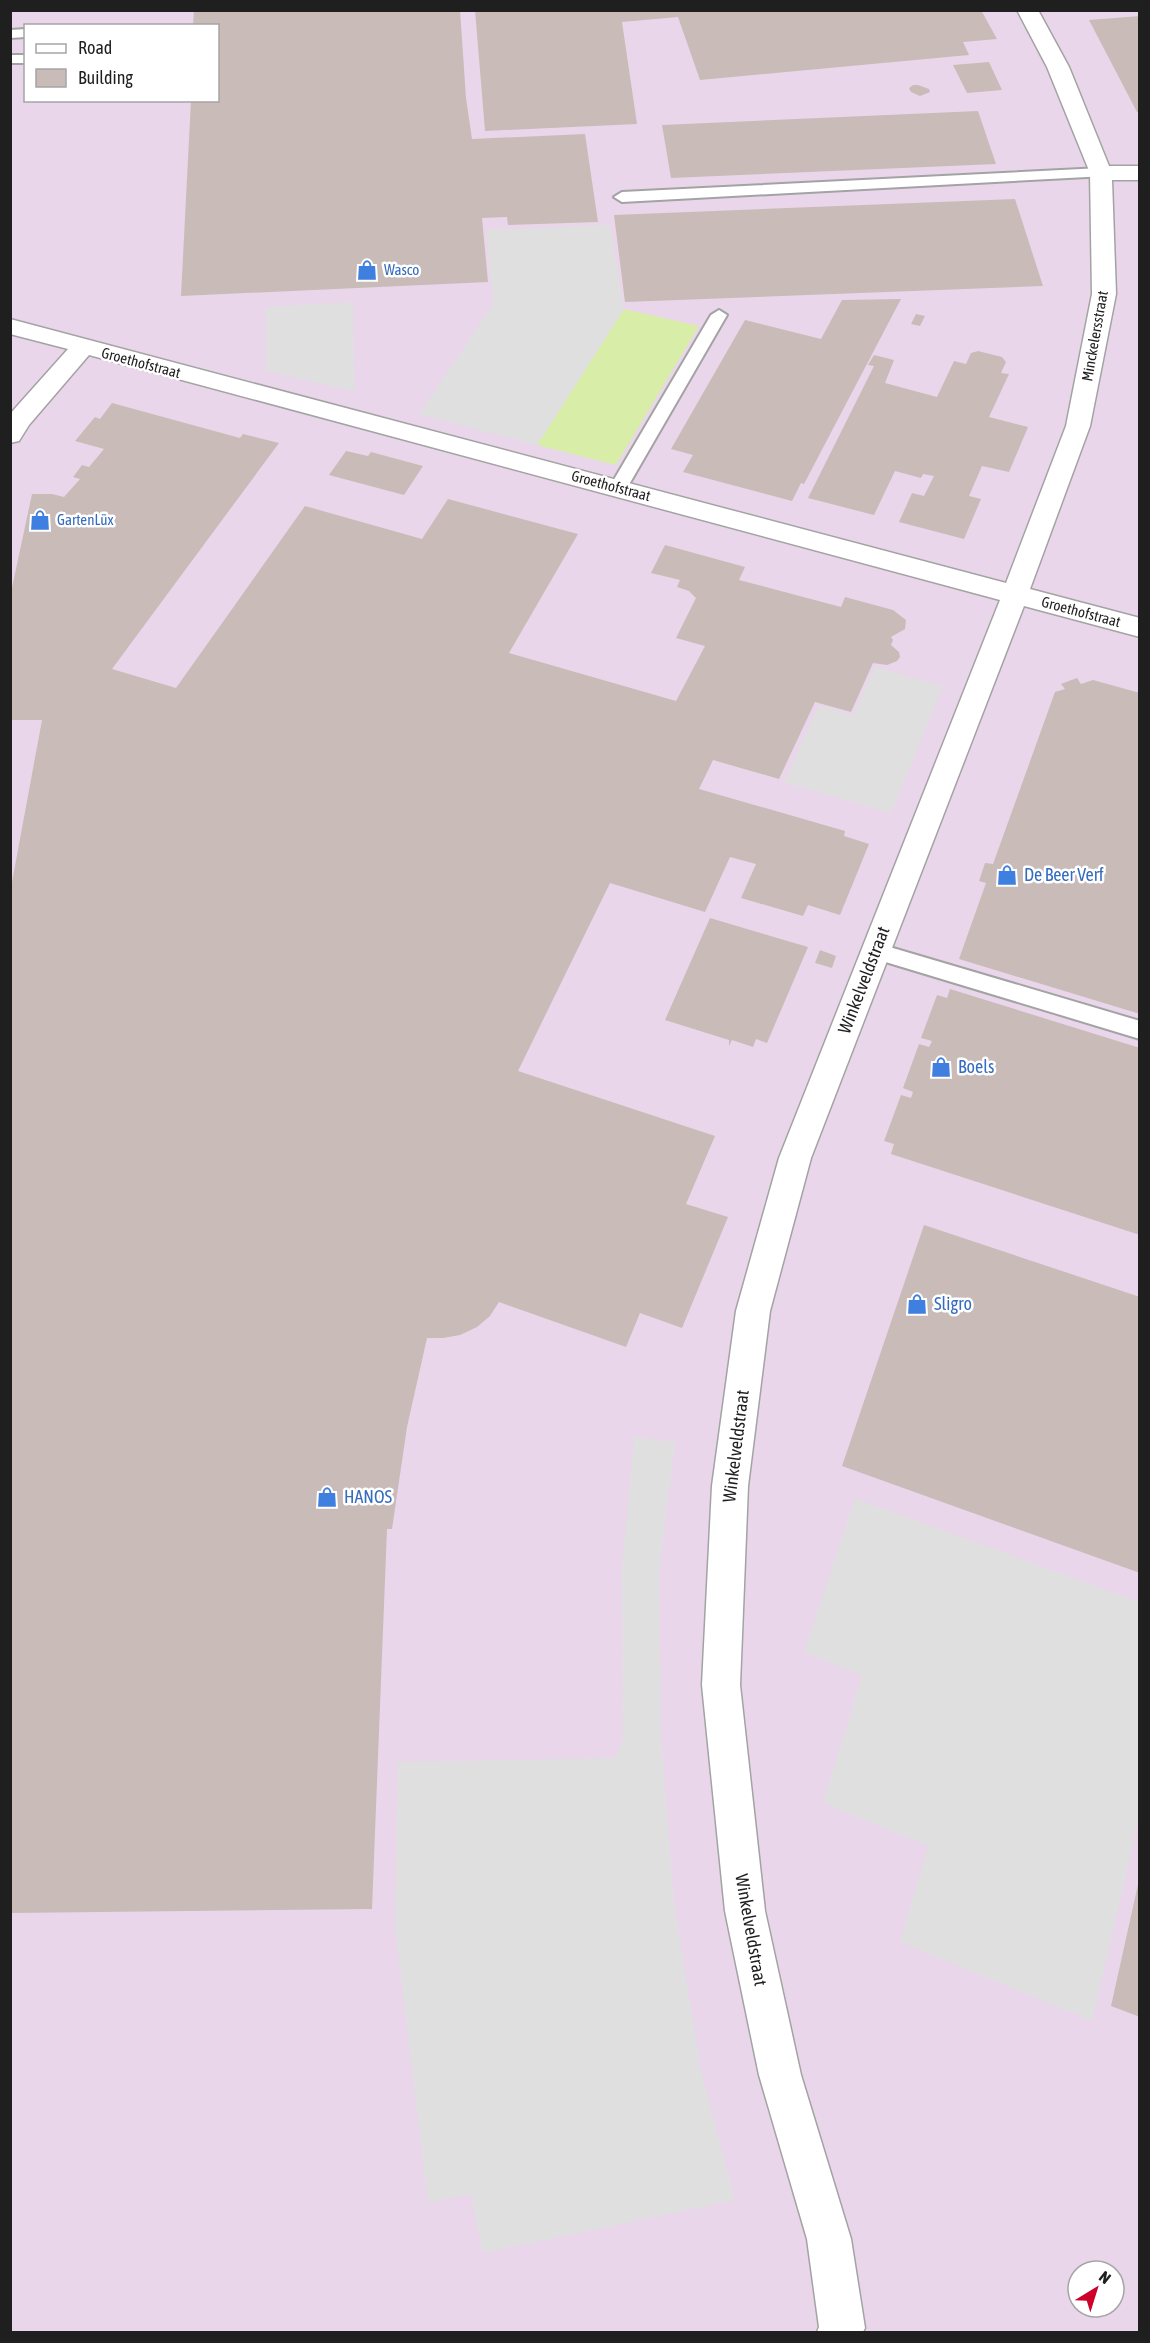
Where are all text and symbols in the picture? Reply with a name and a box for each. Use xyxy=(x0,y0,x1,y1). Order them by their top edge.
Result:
legend xyxy=(24,24,219,102)
text: Road xyxy=(78,37,112,58)
text: Building xyxy=(78,67,133,88)
shop icon: Wasco xyxy=(355,258,379,282)
place label: Wasco xyxy=(384,261,419,278)
street label: Minckelersstraat xyxy=(1078,289,1111,383)
street label: Groethofstraat xyxy=(100,344,182,381)
street label: Groethofstraat xyxy=(570,467,652,504)
shop icon: GartenLüx xyxy=(28,508,52,532)
place label: GartenLüx xyxy=(57,511,114,528)
street label: Groethofstraat xyxy=(1040,593,1122,630)
shop icon: De Beer Verf xyxy=(995,863,1019,887)
place label: De Beer Verf xyxy=(1024,864,1104,885)
street label: Winkelveldstraat xyxy=(833,923,894,1036)
shop icon: Boels xyxy=(929,1055,953,1079)
place label: Boels xyxy=(958,1056,994,1077)
shop icon: Sligro xyxy=(905,1292,929,1316)
place label: Sligro xyxy=(934,1293,972,1314)
street label: Winkelveldstraat xyxy=(718,1388,753,1503)
shop icon: HANOS xyxy=(315,1485,339,1509)
place label: HANOS xyxy=(344,1486,392,1507)
street label: Winkelveldstraat xyxy=(731,1872,772,1987)
north arrow xyxy=(1066,2259,1126,2319)
text: N xyxy=(1096,2267,1115,2287)

